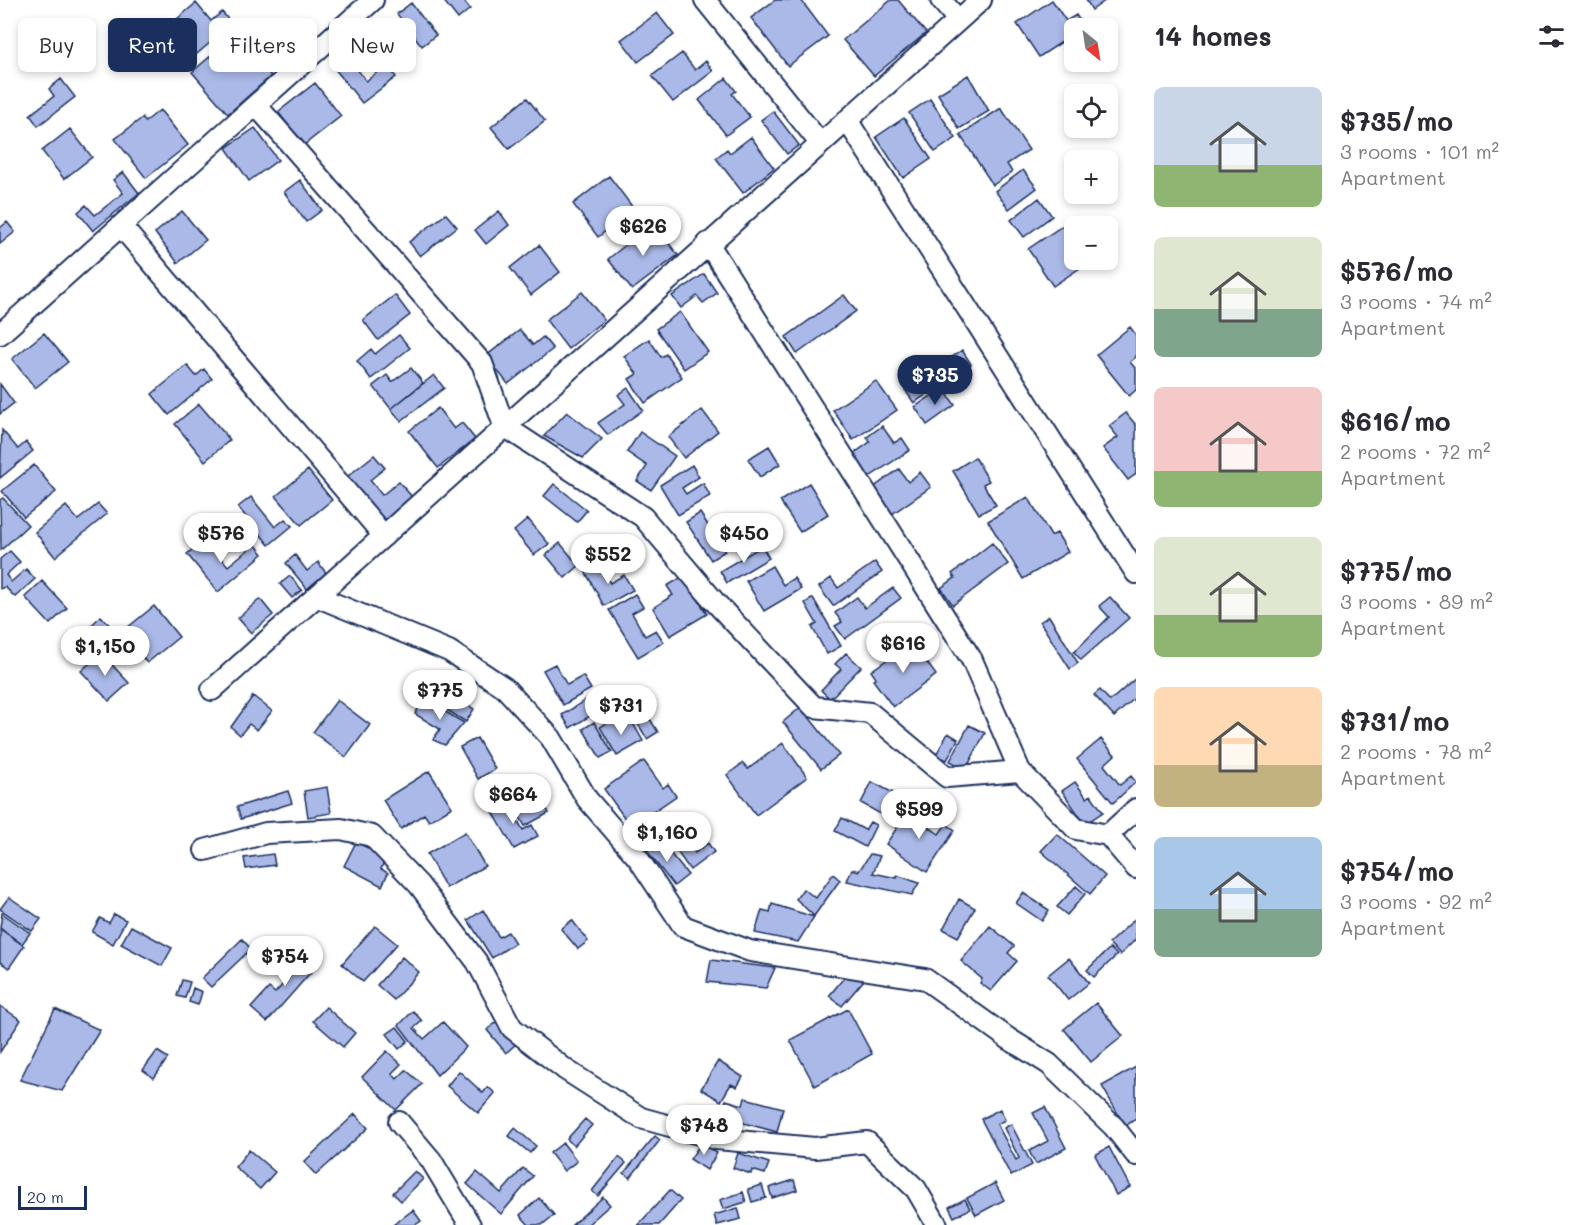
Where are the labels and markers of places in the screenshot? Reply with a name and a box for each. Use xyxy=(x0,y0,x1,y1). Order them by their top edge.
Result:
pin: $626 xyxy=(607,206,679,257)
pin: $735 xyxy=(899,355,971,406)
pin: $576 xyxy=(185,513,257,564)
pin: $450 xyxy=(708,513,780,564)
pin: $552 xyxy=(572,534,644,585)
pin: $616 xyxy=(867,623,939,674)
pin: $1,150 xyxy=(56,626,154,677)
pin: $775 xyxy=(404,670,476,721)
pin: $731 xyxy=(585,685,657,736)
pin: $664 xyxy=(477,774,549,825)
pin: $599 xyxy=(883,789,955,840)
pin: $1,160 xyxy=(618,812,716,863)
pin: $754 xyxy=(249,936,321,987)
pin: $748 xyxy=(668,1105,740,1156)

